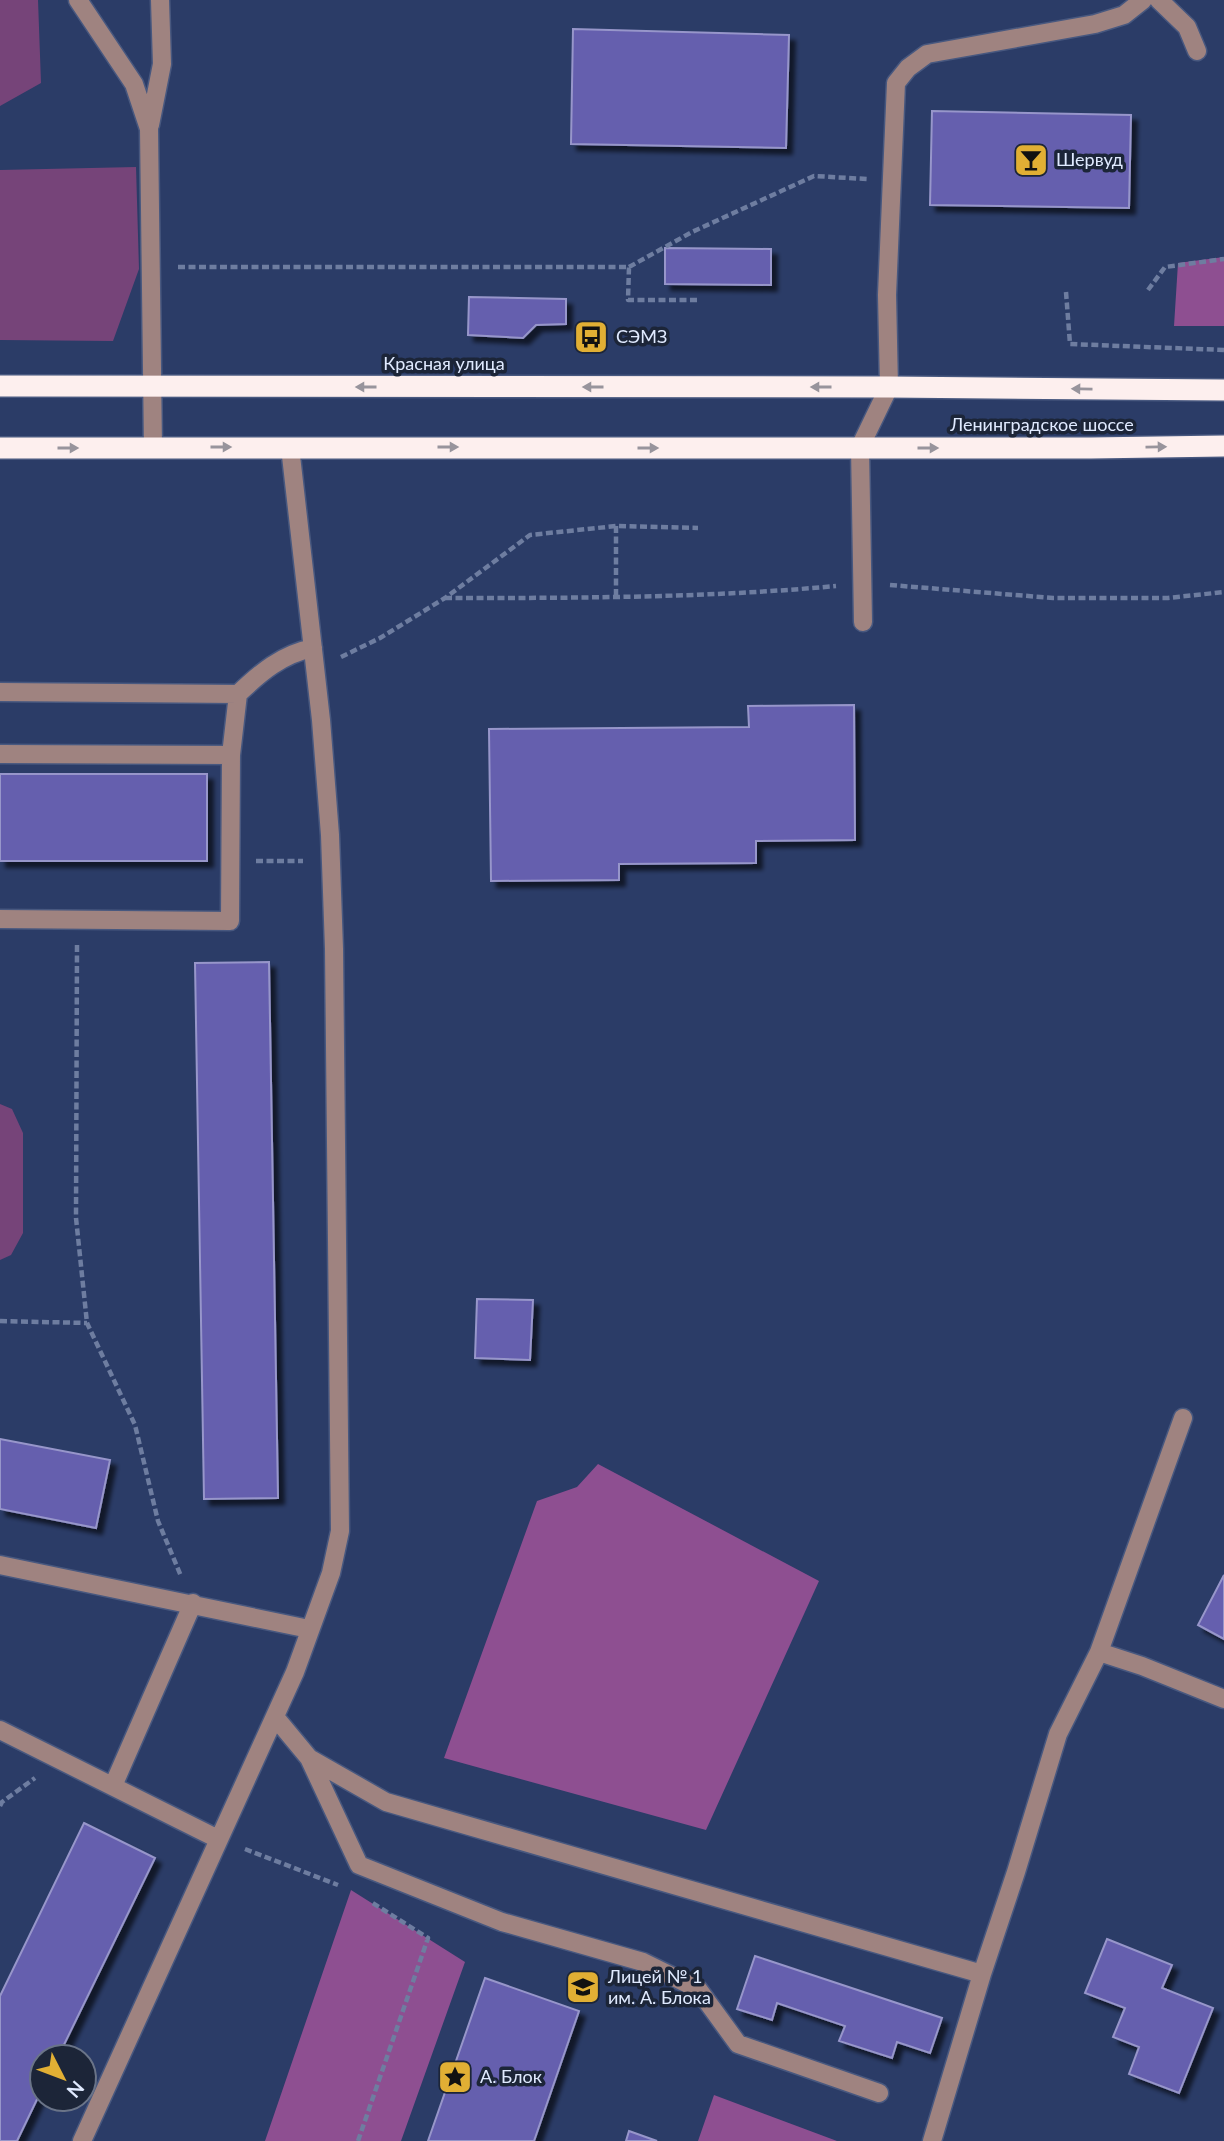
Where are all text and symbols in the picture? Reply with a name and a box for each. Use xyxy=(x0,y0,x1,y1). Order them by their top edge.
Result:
bar icon: Шервуд xyxy=(1012,141,1050,179)
place label: Шервуд xyxy=(1056,148,1123,170)
bus stop icon: СЭМЗ xyxy=(572,318,610,356)
place label: СЭМЗ xyxy=(616,325,667,347)
street label: Красная улица xyxy=(383,352,505,374)
one-way arrow xyxy=(354,381,376,393)
one-way arrow xyxy=(582,381,604,393)
one-way arrow xyxy=(809,381,831,393)
one-way arrow xyxy=(1071,383,1093,394)
street label: Ленинградское шоссе xyxy=(949,413,1134,435)
one-way arrow xyxy=(210,441,232,453)
one-way arrow xyxy=(438,441,460,453)
one-way arrow xyxy=(57,442,79,454)
one-way arrow xyxy=(638,442,660,454)
one-way arrow xyxy=(918,442,940,453)
one-way arrow xyxy=(1145,442,1167,453)
place label: Лицей № 1 им. А. Блока xyxy=(607,1965,711,2008)
school or university icon: Лицей № 1 им. А. Блока xyxy=(564,1968,602,2006)
north arrow xyxy=(28,2043,98,2113)
place icon: А. Блок xyxy=(436,2058,474,2096)
place label: А. Блок xyxy=(480,2065,543,2087)
text: N xyxy=(63,2077,89,2103)

